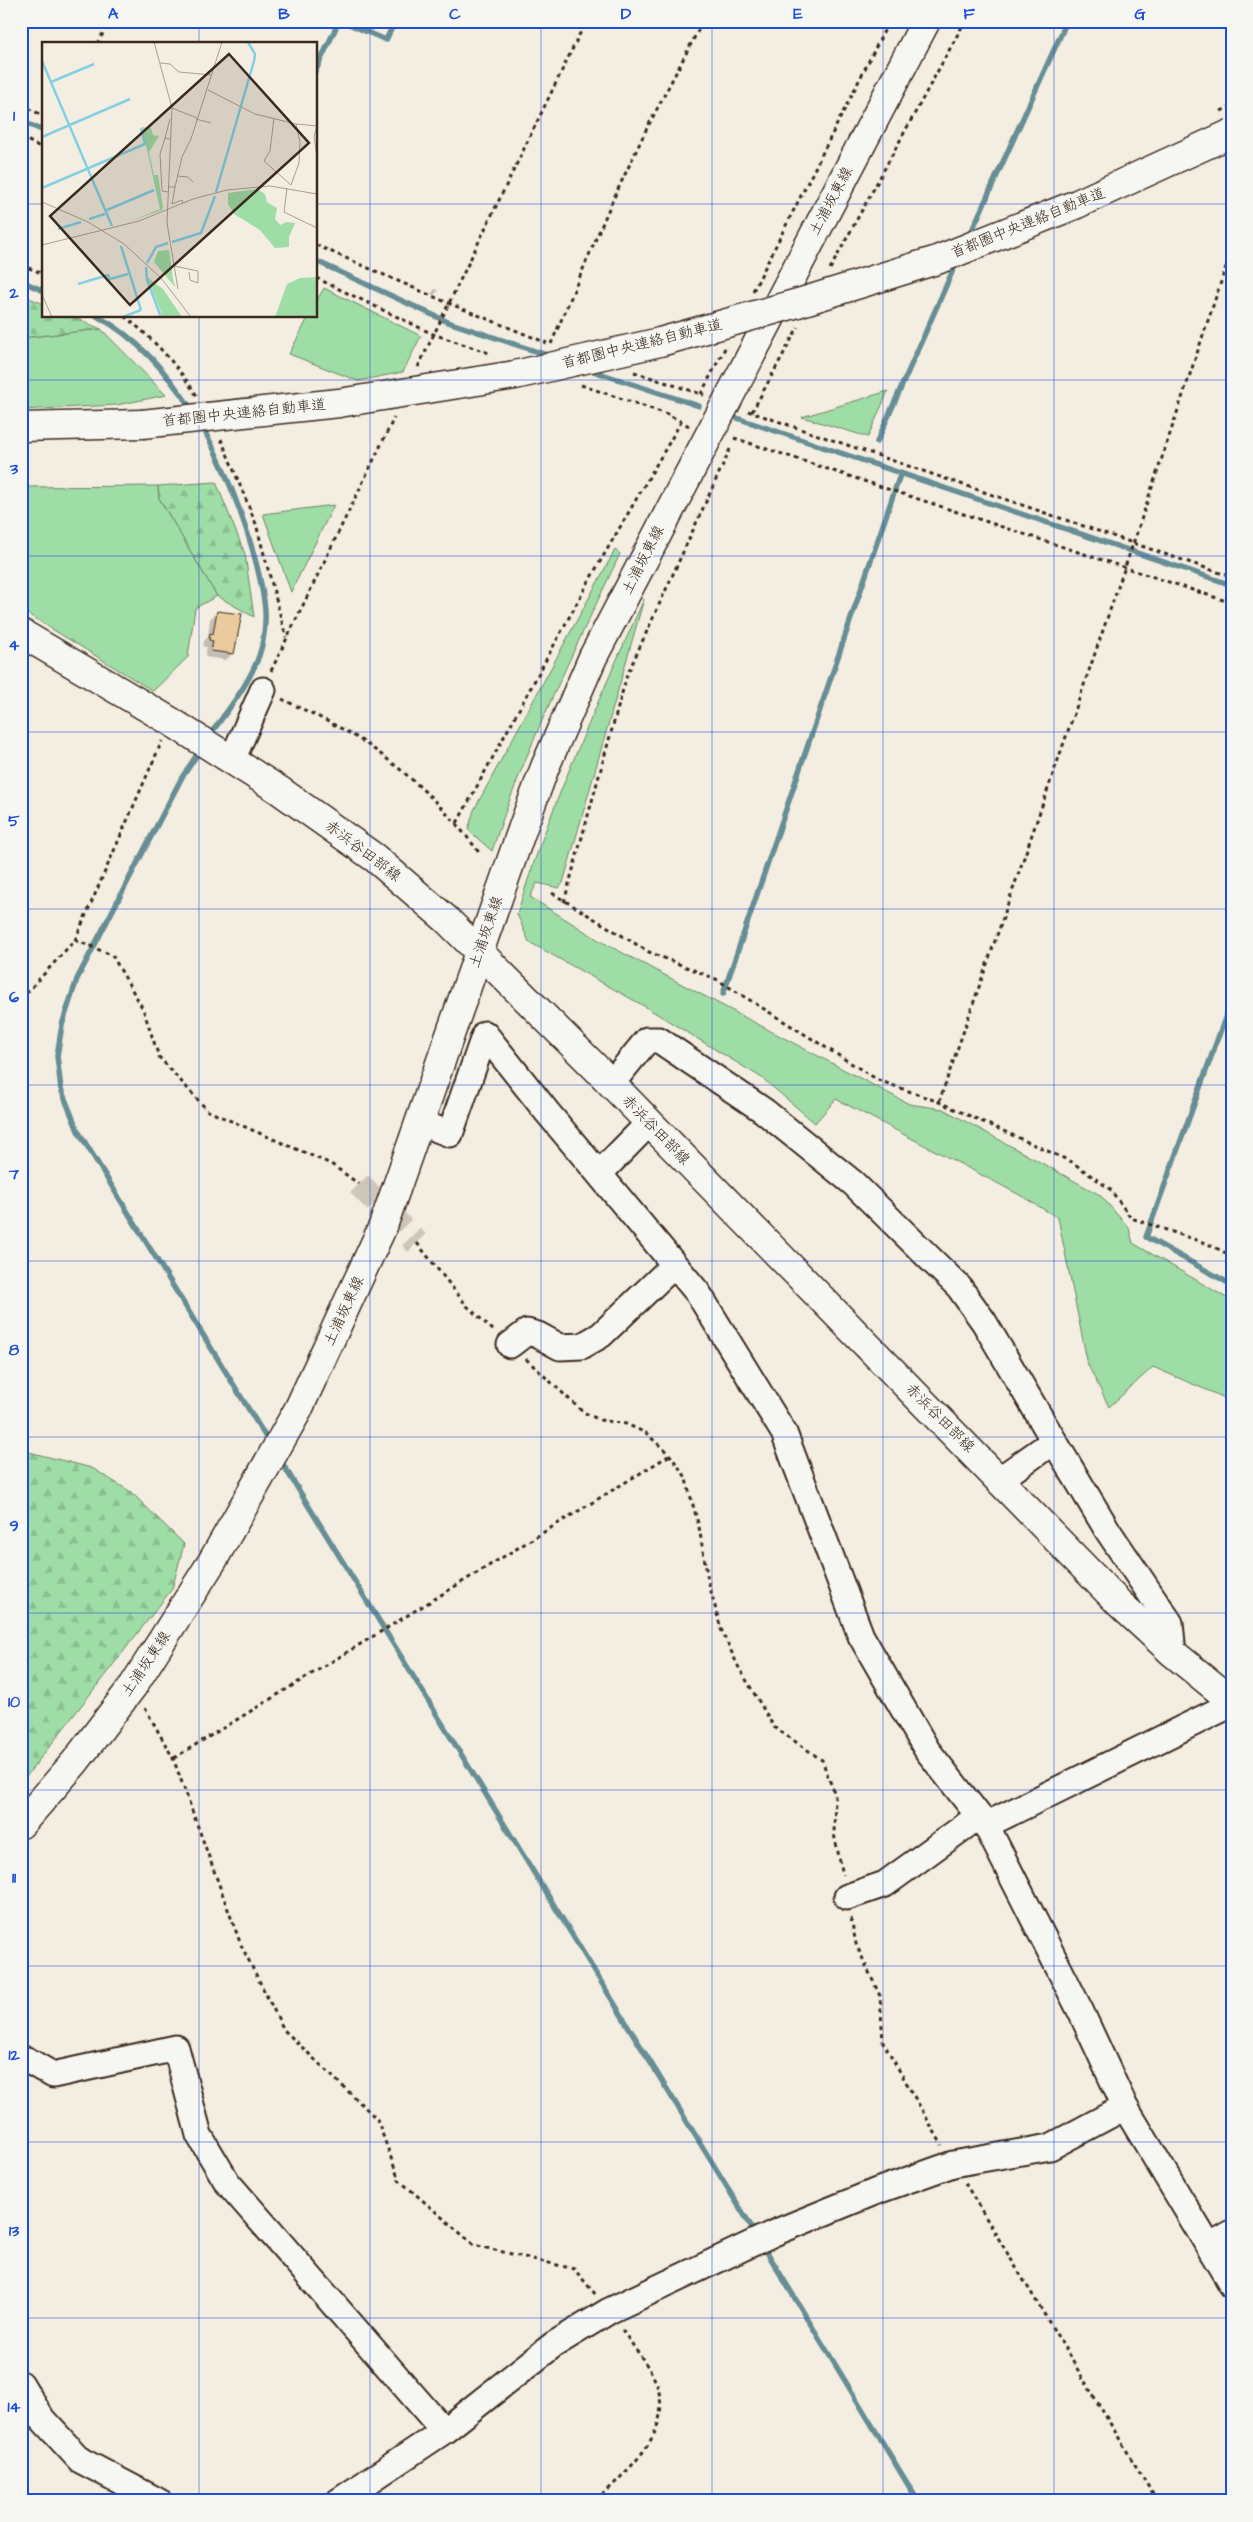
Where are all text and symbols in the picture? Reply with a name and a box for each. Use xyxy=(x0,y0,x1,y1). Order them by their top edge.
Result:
text: A xyxy=(108,3,119,25)
text: B xyxy=(278,3,290,25)
text: C xyxy=(449,3,461,25)
text: D xyxy=(621,3,632,25)
text: E xyxy=(793,3,803,25)
text: F xyxy=(963,3,975,25)
text: G xyxy=(1134,3,1146,25)
inset map xyxy=(42,42,318,318)
text: 1 xyxy=(13,105,16,127)
street label: 土浦坂東線 xyxy=(804,163,858,239)
street label: 首都圏中央連絡自動車道 xyxy=(948,182,1108,264)
text: 2 xyxy=(8,282,19,304)
street label: 首都圏中央連絡自動車道 xyxy=(559,314,725,374)
street label: 首都圏中央連絡自動車道 xyxy=(161,394,327,432)
text: 3 xyxy=(9,458,19,480)
street label: 土浦坂東線 xyxy=(617,522,669,598)
text: 4 xyxy=(9,634,20,656)
text: 5 xyxy=(8,810,20,832)
street label: 赤浜谷田部線 xyxy=(321,816,405,886)
street label: 土浦坂東線 xyxy=(464,893,508,971)
text: 6 xyxy=(9,986,19,1008)
street label: 赤浜谷田部線 xyxy=(617,1090,695,1170)
text: 7 xyxy=(8,1163,19,1185)
street label: 土浦坂東線 xyxy=(319,1273,369,1349)
text: 8 xyxy=(9,1339,20,1361)
street label: 赤浜谷田部線 xyxy=(901,1379,979,1457)
text: 9 xyxy=(9,1515,19,1537)
street label: 土浦坂東線 xyxy=(116,1627,176,1701)
text: 10 xyxy=(8,1691,20,1713)
text: 11 xyxy=(12,1867,17,1889)
text: 12 xyxy=(8,2044,20,2066)
text: 13 xyxy=(9,2220,20,2242)
text: 14 xyxy=(8,2396,21,2418)

